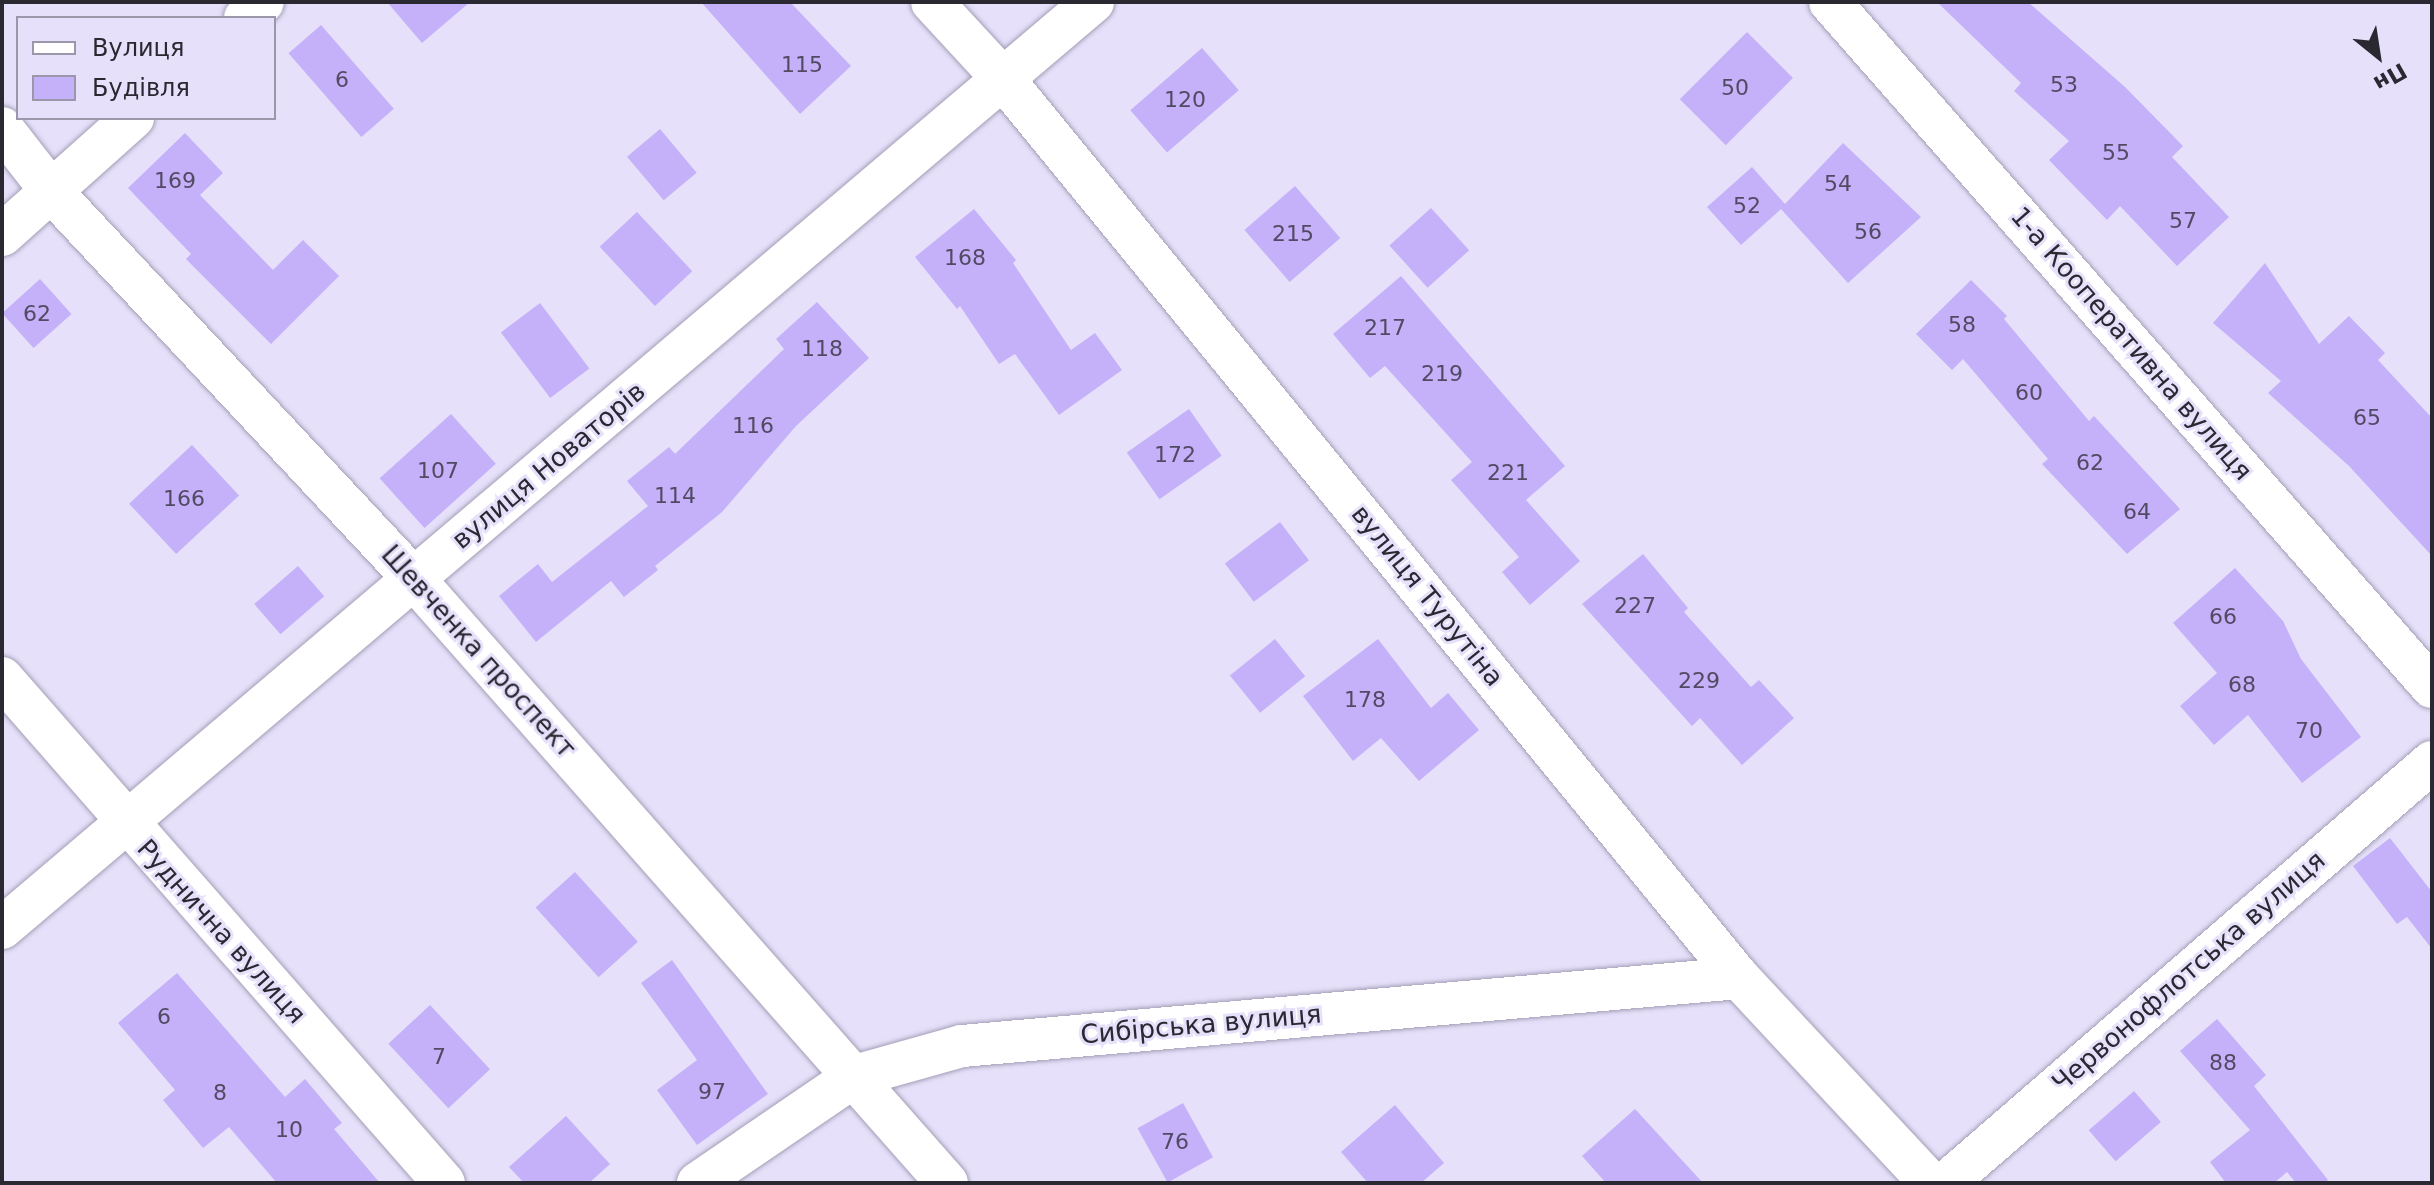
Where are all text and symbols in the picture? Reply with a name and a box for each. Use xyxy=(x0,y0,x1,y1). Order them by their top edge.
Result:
legend xyxy=(16,16,276,120)
north arrow xyxy=(2338,16,2418,96)
text: Вулиця xyxy=(92,34,184,62)
house number: 115 xyxy=(781,52,823,78)
text: Пн xyxy=(2369,58,2411,96)
house number: 6 xyxy=(335,67,349,93)
house number: 53 xyxy=(2050,72,2078,98)
text: Будівля xyxy=(92,74,190,102)
house number: 50 xyxy=(1721,75,1749,101)
house number: 120 xyxy=(1164,87,1206,113)
house number: 55 xyxy=(2102,140,2130,166)
house number: 169 xyxy=(154,168,196,194)
house number: 54 xyxy=(1824,171,1852,197)
house number: 52 xyxy=(1733,193,1761,219)
street label: 1-а Кооперативна вулиця xyxy=(2004,201,2258,487)
house number: 57 xyxy=(2169,208,2197,234)
house number: 56 xyxy=(1854,219,1882,245)
house number: 215 xyxy=(1272,221,1314,247)
house number: 168 xyxy=(944,245,986,271)
house number: 62 xyxy=(23,301,51,327)
house number: 58 xyxy=(1948,312,1976,338)
house number: 217 xyxy=(1364,315,1406,341)
house number: 118 xyxy=(801,336,843,362)
house number: 219 xyxy=(1421,361,1463,387)
street label: вулиця Новаторів xyxy=(446,376,652,556)
house number: 60 xyxy=(2015,380,2043,406)
house number: 65 xyxy=(2353,405,2381,431)
house number: 116 xyxy=(732,413,774,439)
house number: 172 xyxy=(1154,442,1196,468)
house number: 62 xyxy=(2076,450,2104,476)
house number: 107 xyxy=(417,458,459,484)
house number: 221 xyxy=(1487,460,1529,486)
house number: 114 xyxy=(654,483,696,509)
house number: 166 xyxy=(163,486,205,512)
street label: вулиця Турутіна xyxy=(1344,499,1510,693)
house number: 64 xyxy=(2123,499,2151,525)
street label: Шевченка проспект xyxy=(374,539,582,765)
house number: 227 xyxy=(1614,593,1656,619)
house number: 66 xyxy=(2209,604,2237,630)
house number: 229 xyxy=(1678,668,1720,694)
house number: 68 xyxy=(2228,672,2256,698)
house number: 178 xyxy=(1344,687,1386,713)
house number: 70 xyxy=(2295,718,2323,744)
street label: Руднична вулиця xyxy=(130,833,312,1031)
street label: Червонофлотська вулиця xyxy=(2046,845,2332,1099)
street label: Сибірська вулиця xyxy=(1079,999,1323,1051)
house number: 6 xyxy=(157,1004,171,1030)
house number: 7 xyxy=(432,1044,446,1070)
house number: 88 xyxy=(2209,1050,2237,1076)
house number: 97 xyxy=(698,1079,726,1105)
house number: 8 xyxy=(213,1080,227,1106)
house number: 10 xyxy=(275,1117,303,1143)
house number: 76 xyxy=(1161,1129,1189,1155)

